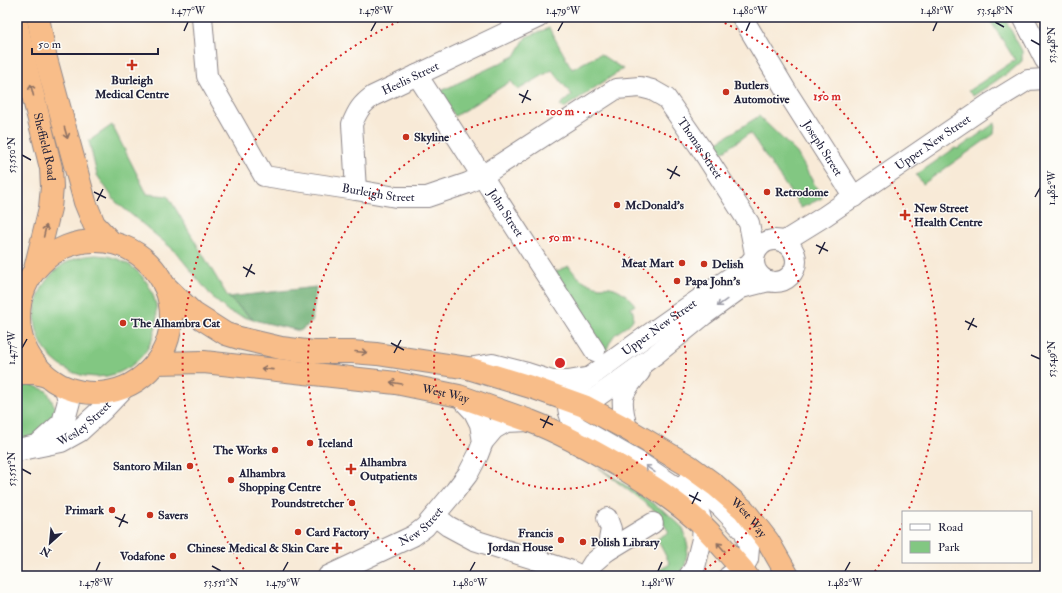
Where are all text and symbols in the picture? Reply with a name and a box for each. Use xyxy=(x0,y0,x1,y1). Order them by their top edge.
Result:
text: 1.477°W xyxy=(171,5,206,17)
text: 1.478°W xyxy=(359,5,394,17)
text: 1.479°W xyxy=(546,5,581,17)
text: 1.480°W xyxy=(733,5,768,17)
text: 1.481°W xyxy=(920,5,954,17)
text: 53.548°N xyxy=(977,5,1013,17)
text: 53.548°N xyxy=(1046,27,1058,63)
scale bar xyxy=(32,30,158,56)
text: 50 m xyxy=(38,37,62,52)
marker: Burleigh Medical Centre xyxy=(126,59,138,71)
street label: Heelis Street xyxy=(379,59,442,99)
place label: Burleigh Medical Centre xyxy=(94,73,170,102)
place label: Butlers Automotive xyxy=(733,78,791,107)
one-way arrow xyxy=(27,84,35,97)
marker: Butlers Automotive xyxy=(721,87,731,97)
text: 150 m xyxy=(813,89,841,104)
text: 100 m xyxy=(546,104,575,119)
street label: Sheffield Road xyxy=(30,111,59,181)
street label: Upper New Street xyxy=(892,112,974,174)
street label: Thomas Street xyxy=(674,115,726,182)
street label: Joseph Street xyxy=(798,117,846,179)
one-way arrow xyxy=(63,126,70,139)
place label: Skyline xyxy=(414,130,450,145)
marker: Skyline xyxy=(401,132,411,142)
text: 53.550°N xyxy=(6,137,18,173)
text: 1.482°W xyxy=(1046,170,1058,205)
street label: Burleigh Street xyxy=(341,181,415,205)
street label: John Street xyxy=(484,185,527,240)
place label: Retrodome xyxy=(775,185,830,200)
marker: Retrodome xyxy=(762,187,772,197)
place label: McDonald's xyxy=(624,198,684,213)
marker: McDonald's xyxy=(612,200,622,210)
place label: New Street Health Centre xyxy=(913,201,984,230)
marker: New Street Health Centre xyxy=(899,209,911,221)
one-way arrow xyxy=(41,225,49,238)
text: 50 m xyxy=(548,230,572,245)
place label: Meat Mart xyxy=(620,256,674,271)
place label: Delish xyxy=(712,257,744,272)
marker: Meat Mart xyxy=(677,258,687,268)
marker: Delish xyxy=(699,259,709,269)
place label: Papa John's xyxy=(685,274,740,289)
marker: Papa John's xyxy=(672,276,682,286)
street label: Upper New Street xyxy=(619,296,700,359)
one-way arrow xyxy=(716,298,727,307)
place label: The Alhambra Cat xyxy=(130,316,220,331)
marker: The Alhambra Cat xyxy=(118,318,128,328)
text: 1.477°W xyxy=(6,330,18,365)
text: 53.549°N xyxy=(1046,340,1058,378)
one-way arrow xyxy=(354,349,367,356)
centre of rings xyxy=(553,356,567,370)
one-way arrow xyxy=(261,365,274,372)
one-way arrow xyxy=(390,379,403,387)
street label: West Way xyxy=(420,381,472,407)
street label: Wesley Street xyxy=(54,398,115,450)
place label: Iceland xyxy=(318,436,353,451)
marker: Iceland xyxy=(305,438,315,448)
place label: The Works xyxy=(212,443,267,458)
marker: The Works xyxy=(270,445,280,455)
text: 53.551°N xyxy=(6,452,18,486)
place label: Alhambra Outpatients xyxy=(359,455,417,484)
place label: Santoro Milan xyxy=(113,459,183,474)
marker: Santoro Milan xyxy=(185,461,195,471)
marker: Alhambra Outpatients xyxy=(345,463,357,475)
one-way arrow xyxy=(645,465,656,473)
place label: Alhambra Shopping Centre xyxy=(238,466,322,495)
marker: Alhambra Shopping Centre xyxy=(226,475,236,485)
street label: West Way xyxy=(727,494,770,541)
place label: Poundstretcher xyxy=(271,496,345,511)
marker: Poundstretcher xyxy=(347,498,357,508)
place label: Primark xyxy=(65,503,104,518)
street label: New Street xyxy=(396,504,447,550)
marker: Primark xyxy=(107,505,117,515)
place label: Savers xyxy=(158,508,188,523)
marker: Savers xyxy=(145,510,155,520)
legend xyxy=(902,511,1032,563)
text: Road xyxy=(938,520,963,535)
north arrow xyxy=(30,523,70,563)
place label: Card Factory xyxy=(306,525,370,540)
place label: Francis Jordan House xyxy=(487,526,554,555)
marker: Card Factory xyxy=(293,527,303,537)
marker: Francis Jordan House xyxy=(556,535,566,545)
place label: Polish Library xyxy=(591,535,660,550)
marker: Polish Library xyxy=(578,537,588,547)
text: Park xyxy=(938,540,960,555)
place label: Chinese Medical & Skin Care xyxy=(187,541,330,556)
one-way arrow xyxy=(717,541,726,552)
text: N xyxy=(37,543,54,560)
marker: Chinese Medical & Skin Care xyxy=(332,543,342,553)
place label: Vodafone xyxy=(119,549,166,564)
marker: Vodafone xyxy=(168,551,178,561)
text: 1.478°W xyxy=(79,577,114,589)
text: 53.551°N xyxy=(204,577,238,589)
text: 1.479°W xyxy=(266,577,301,589)
text: 1.480°W xyxy=(453,577,488,589)
text: 1.481°W xyxy=(641,577,675,589)
text: 1.482°W xyxy=(828,577,863,589)

